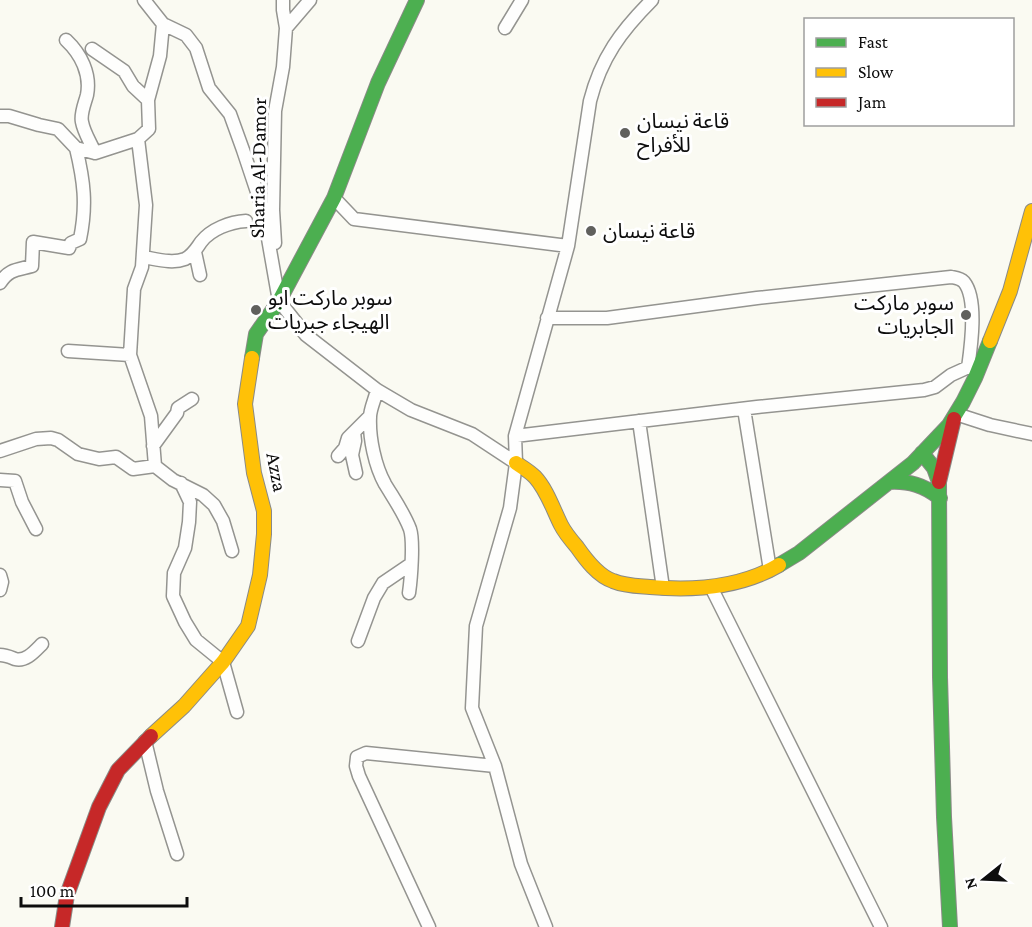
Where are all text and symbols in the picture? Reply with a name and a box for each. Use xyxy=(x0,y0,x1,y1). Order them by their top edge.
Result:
legend xyxy=(804,18,1014,126)
text: Fast xyxy=(858,32,889,52)
text: Slow xyxy=(858,62,894,82)
text: Jam xyxy=(856,92,887,112)
street label: Sharia Al-Damor xyxy=(245,97,271,239)
place label: قاعة نيسان للأفراح xyxy=(637,109,729,160)
marker: قاعة نيسان للأفراح xyxy=(618,126,632,140)
place label: قاعة نيسان xyxy=(603,219,695,243)
marker: قاعة نيسان xyxy=(584,224,598,238)
place label: سوبر ماركت ابو الهيجاء جبريات xyxy=(268,286,392,334)
place label: سوبر ماركت الجابريات xyxy=(854,291,954,339)
marker: سوبر ماركت ابو الهيجاء جبريات xyxy=(249,303,263,317)
marker: سوبر ماركت الجابريات xyxy=(959,308,973,322)
street label: Azza xyxy=(261,450,293,494)
north arrow xyxy=(954,849,1014,909)
scale bar xyxy=(21,870,188,908)
text: N xyxy=(960,876,980,891)
text: 100 m xyxy=(30,881,75,901)

